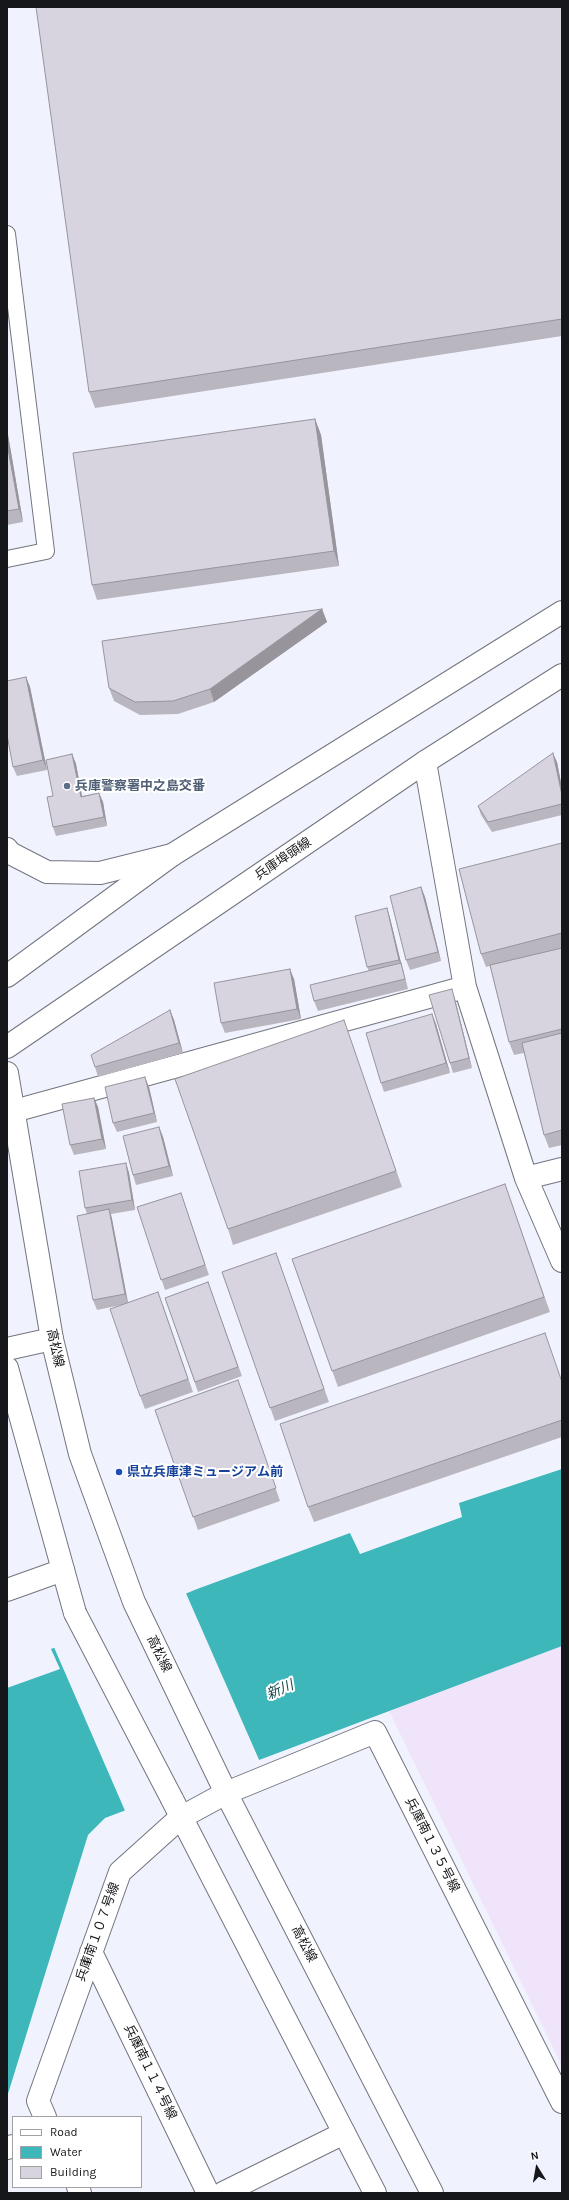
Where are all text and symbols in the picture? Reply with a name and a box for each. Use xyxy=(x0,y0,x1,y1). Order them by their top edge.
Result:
place label: 兵庫警察署中之島交番 xyxy=(75,778,205,794)
marker: 兵庫警察署中之島交番 xyxy=(62,781,72,791)
street label: 兵庫埠頭線 xyxy=(252,834,314,884)
street label: 高松線 xyxy=(43,1327,67,1369)
place label: 県立兵庫津ミュージアム前 xyxy=(127,1464,283,1480)
marker: 県立兵庫津ミュージアム前 xyxy=(114,1467,124,1477)
street label: 高松線 xyxy=(143,1633,175,1675)
water label: 新川 xyxy=(264,1677,296,1703)
street label: 兵庫南１３５号線 xyxy=(401,1795,463,1895)
street label: 兵庫南１０７号線 xyxy=(73,1880,123,1984)
street label: 高松線 xyxy=(288,1923,320,1965)
street label: 兵庫南１１４号線 xyxy=(120,2022,180,2122)
legend xyxy=(12,2116,142,2188)
text: Road xyxy=(50,2125,78,2139)
text: Water xyxy=(50,2145,82,2159)
north arrow xyxy=(517,2148,557,2188)
text: N xyxy=(529,2149,540,2163)
text: Building xyxy=(50,2165,96,2179)

